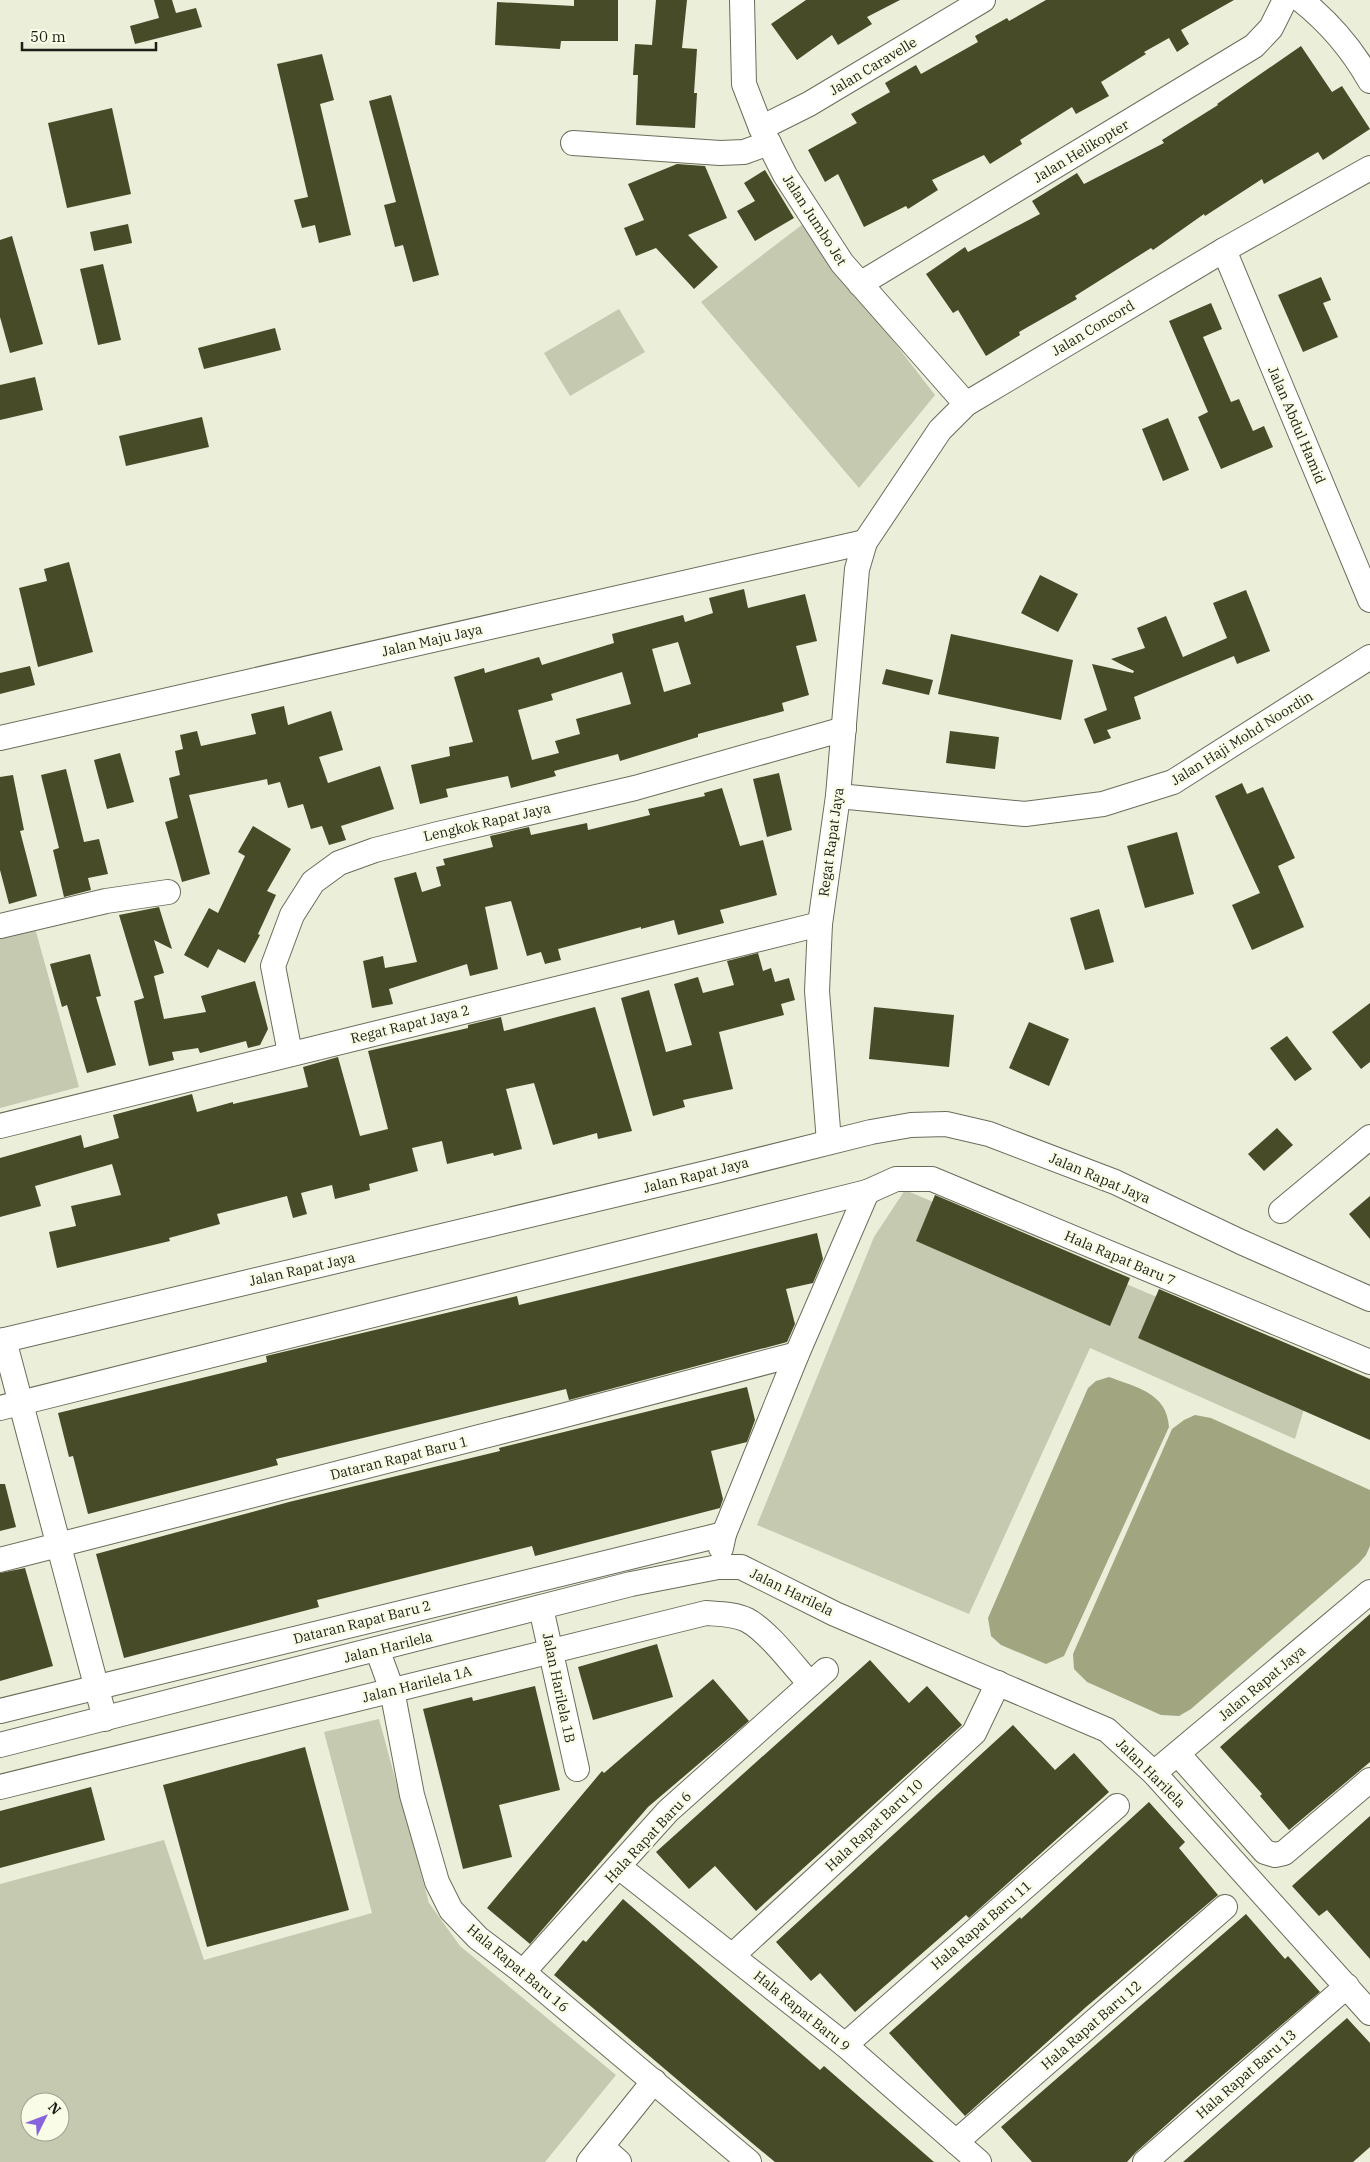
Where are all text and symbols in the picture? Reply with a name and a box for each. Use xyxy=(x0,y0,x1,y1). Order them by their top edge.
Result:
scale bar xyxy=(22,20,156,52)
text: 50 m xyxy=(30,27,66,46)
street label: Jalan Caravelle xyxy=(826,33,920,99)
street label: Jalan Helikopter xyxy=(1030,115,1133,187)
street label: Jalan Jumbo Jet xyxy=(779,171,851,269)
street label: Jalan Concord xyxy=(1048,296,1138,360)
street label: Jalan Abdul Hamid xyxy=(1264,364,1330,487)
street label: Jalan Maju Jaya xyxy=(380,620,484,660)
street label: Jalan Haji Mohd Noordin xyxy=(1168,687,1316,789)
street label: Regat Rapat Jaya xyxy=(814,786,848,898)
street label: Lengkok Rapat Jaya xyxy=(422,799,553,845)
street label: Regat Rapat Jaya 2 xyxy=(349,1001,471,1047)
street label: Jalan Rapat Jaya xyxy=(1047,1149,1154,1208)
street label: Jalan Rapat Jaya xyxy=(641,1153,751,1197)
street label: Hala Rapat Baru 7 xyxy=(1062,1226,1178,1290)
street label: Jalan Rapat Jaya xyxy=(247,1248,357,1290)
street label: Dataran Rapat Baru 1 xyxy=(328,1432,470,1484)
street label: Jalan Harilela xyxy=(747,1564,837,1620)
street label: Dataran Rapat Baru 2 xyxy=(291,1596,433,1648)
street label: Jalan Harilela xyxy=(342,1627,435,1667)
street label: Jalan Harilela 1B xyxy=(539,1631,579,1745)
street label: Jalan Rapat Jaya xyxy=(1215,1641,1310,1725)
street label: Jalan Harilela 1A xyxy=(360,1662,474,1706)
street label: Jalan Harilela xyxy=(1113,1735,1190,1812)
street label: Hala Rapat Baru 10 xyxy=(821,1775,927,1875)
street label: Hala Rapat Baru 6 xyxy=(601,1787,695,1887)
street label: Hala Rapat Baru 11 xyxy=(927,1876,1035,1974)
street label: Hala Rapat Baru 16 xyxy=(463,1920,573,2016)
street label: Hala Rapat Baru 9 xyxy=(750,1967,854,2055)
street label: Hala Rapat Baru 12 xyxy=(1037,1976,1145,2074)
street label: Hala Rapat Baru 13 xyxy=(1192,2025,1300,2123)
north arrow xyxy=(20,2092,70,2142)
text: N xyxy=(44,2098,65,2118)

